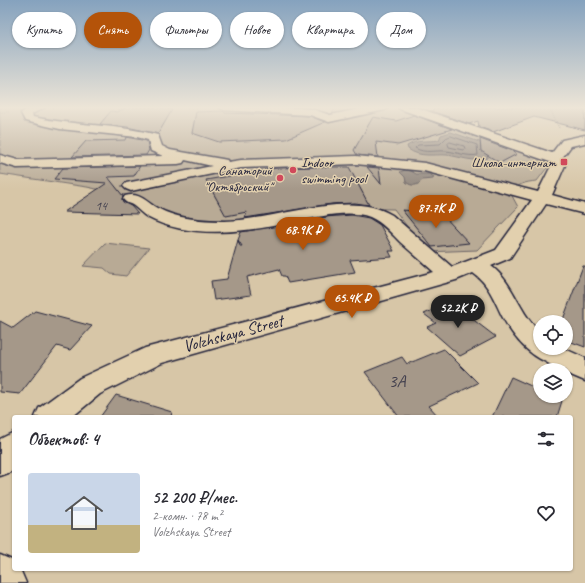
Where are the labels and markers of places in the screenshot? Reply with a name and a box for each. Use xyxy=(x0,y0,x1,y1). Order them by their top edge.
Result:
place label: Indoor swimming pool xyxy=(301,154,369,187)
place label: Школа-интернат xyxy=(471,154,557,171)
marker: Школа-интернат xyxy=(559,157,569,167)
place label: Санаторий "Октябрьский" xyxy=(204,162,275,195)
marker: Indoor swimming pool xyxy=(288,165,298,175)
marker: Санаторий "Октябрьский" xyxy=(275,173,285,183)
pin: 87.7K ₽ xyxy=(399,195,473,229)
pin: 68.9K ₽ xyxy=(266,217,340,251)
pin: 65.4K ₽ xyxy=(315,285,389,319)
pin: 52.2K ₽ xyxy=(421,295,495,329)

